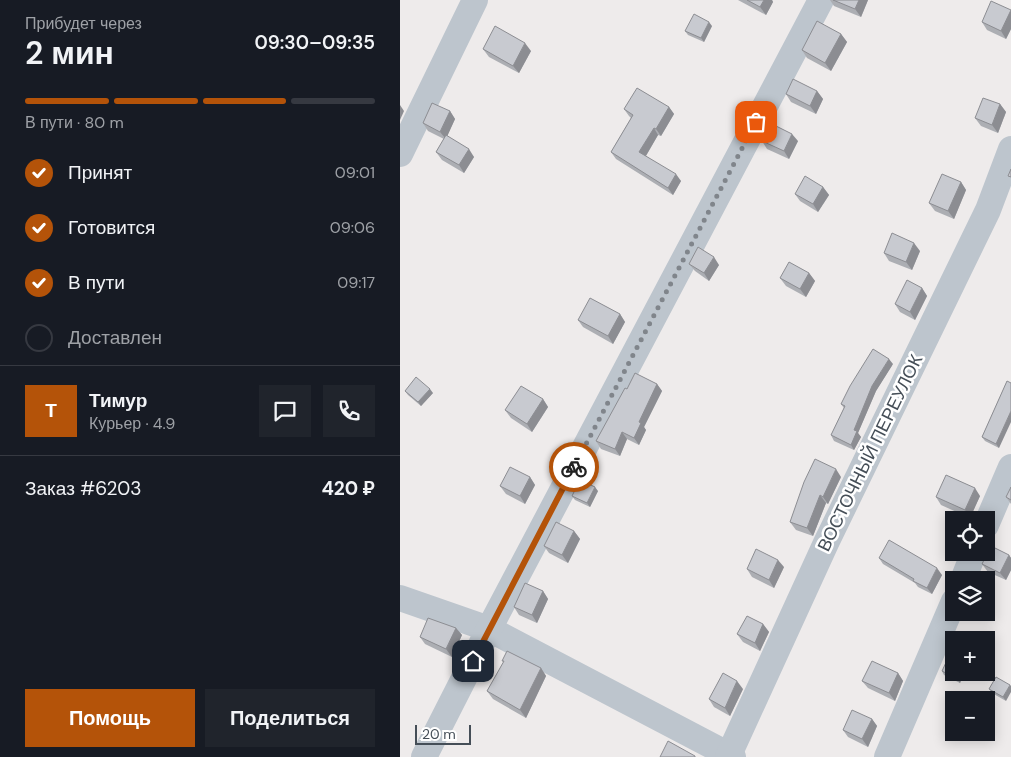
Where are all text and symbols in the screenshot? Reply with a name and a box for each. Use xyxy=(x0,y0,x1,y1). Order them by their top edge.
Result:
text: Прибудет через xyxy=(25,13,142,34)
text: 09:30–09:35 xyxy=(255,30,375,55)
text: 2 мин xyxy=(25,32,114,74)
pin xyxy=(735,101,777,143)
icon: bag xyxy=(742,108,770,136)
text: В пути · 80 m xyxy=(25,112,124,133)
icon: check xyxy=(25,159,53,187)
text: Принят xyxy=(68,160,132,185)
text: 09:01 xyxy=(335,162,375,183)
icon: check xyxy=(25,214,53,242)
text: Готовится xyxy=(68,215,155,240)
text: 09:06 xyxy=(330,217,375,238)
icon: check xyxy=(25,269,53,297)
text: В пути xyxy=(68,270,125,295)
text: 09:17 xyxy=(337,272,375,293)
text: Доставлен xyxy=(68,325,162,350)
street label: ВОСТОЧНЫЙ ПЕРЕУЛОК xyxy=(812,350,928,555)
button: chat xyxy=(259,385,311,437)
button: phone xyxy=(323,385,375,437)
text: Тимур xyxy=(89,388,147,413)
text: Т xyxy=(45,398,57,423)
text: Курьер · 4.9 xyxy=(89,413,175,434)
courier xyxy=(549,442,599,492)
icon: bike xyxy=(560,453,588,481)
text: Заказ #6203 xyxy=(25,476,142,501)
text: 420 ₽ xyxy=(321,476,375,501)
map controls xyxy=(945,511,995,741)
button: locate xyxy=(945,511,995,561)
button: layers xyxy=(945,571,995,621)
button: + xyxy=(945,631,995,681)
pin xyxy=(452,640,494,682)
icon: home xyxy=(459,647,487,675)
button: Помощь xyxy=(25,689,195,747)
button: Поделиться xyxy=(205,689,375,747)
button: − xyxy=(945,691,995,741)
scale bar xyxy=(415,722,471,745)
text: 20 m xyxy=(422,725,456,743)

